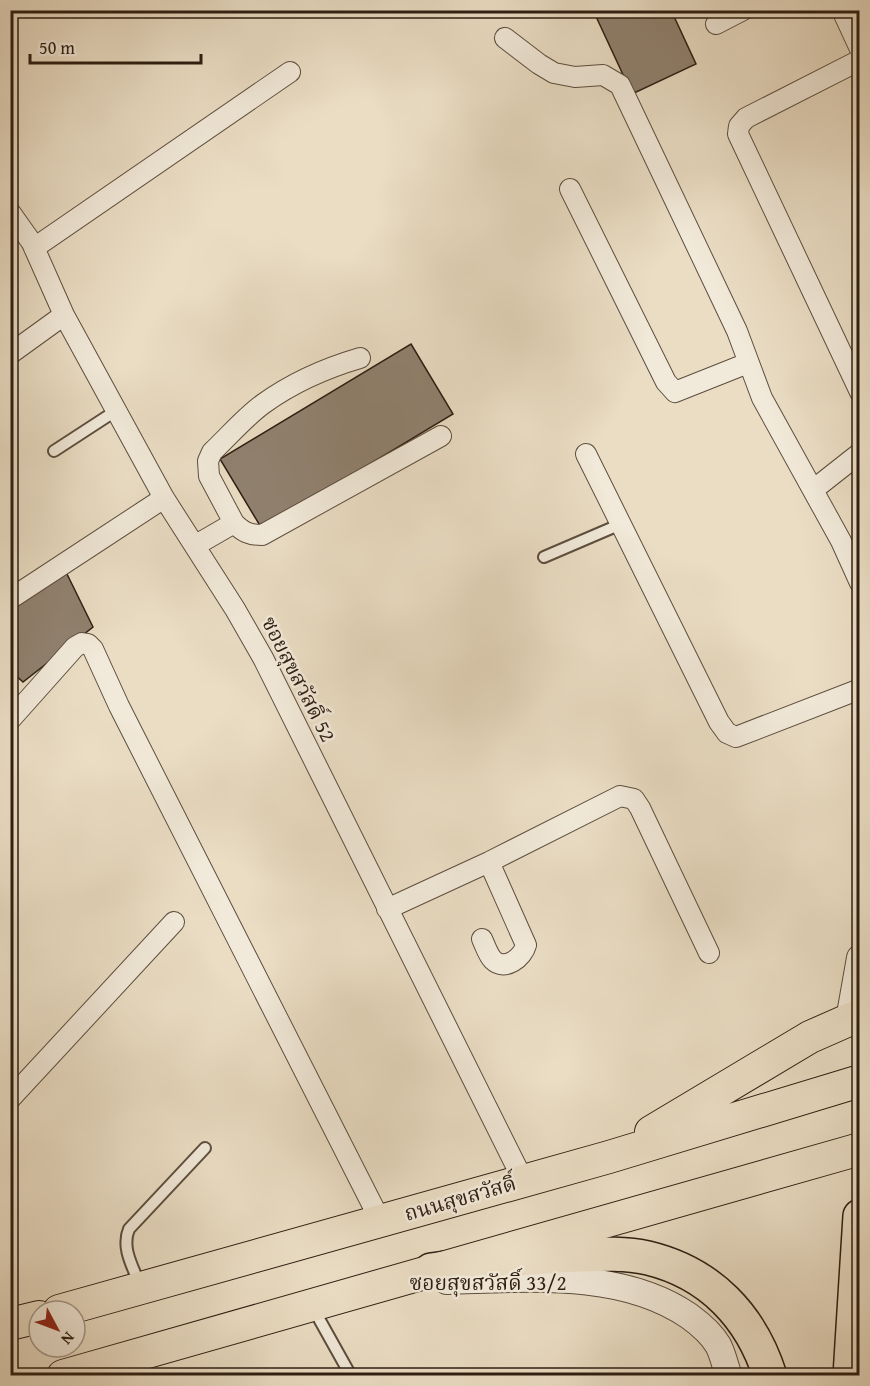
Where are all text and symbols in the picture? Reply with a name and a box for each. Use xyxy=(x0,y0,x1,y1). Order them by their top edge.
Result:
scale bar xyxy=(30,27,201,65)
text: 50 m xyxy=(39,34,75,61)
street label: ซอยสุขสวัสดิ์ 52 xyxy=(254,611,344,747)
street label: ถนนสุขสวัสดิ์ xyxy=(400,1167,521,1229)
street label: ซอยสุขสวัสดิ์ 33/2 xyxy=(409,1267,567,1298)
north arrow xyxy=(27,1299,87,1359)
text: N xyxy=(56,1327,81,1351)

